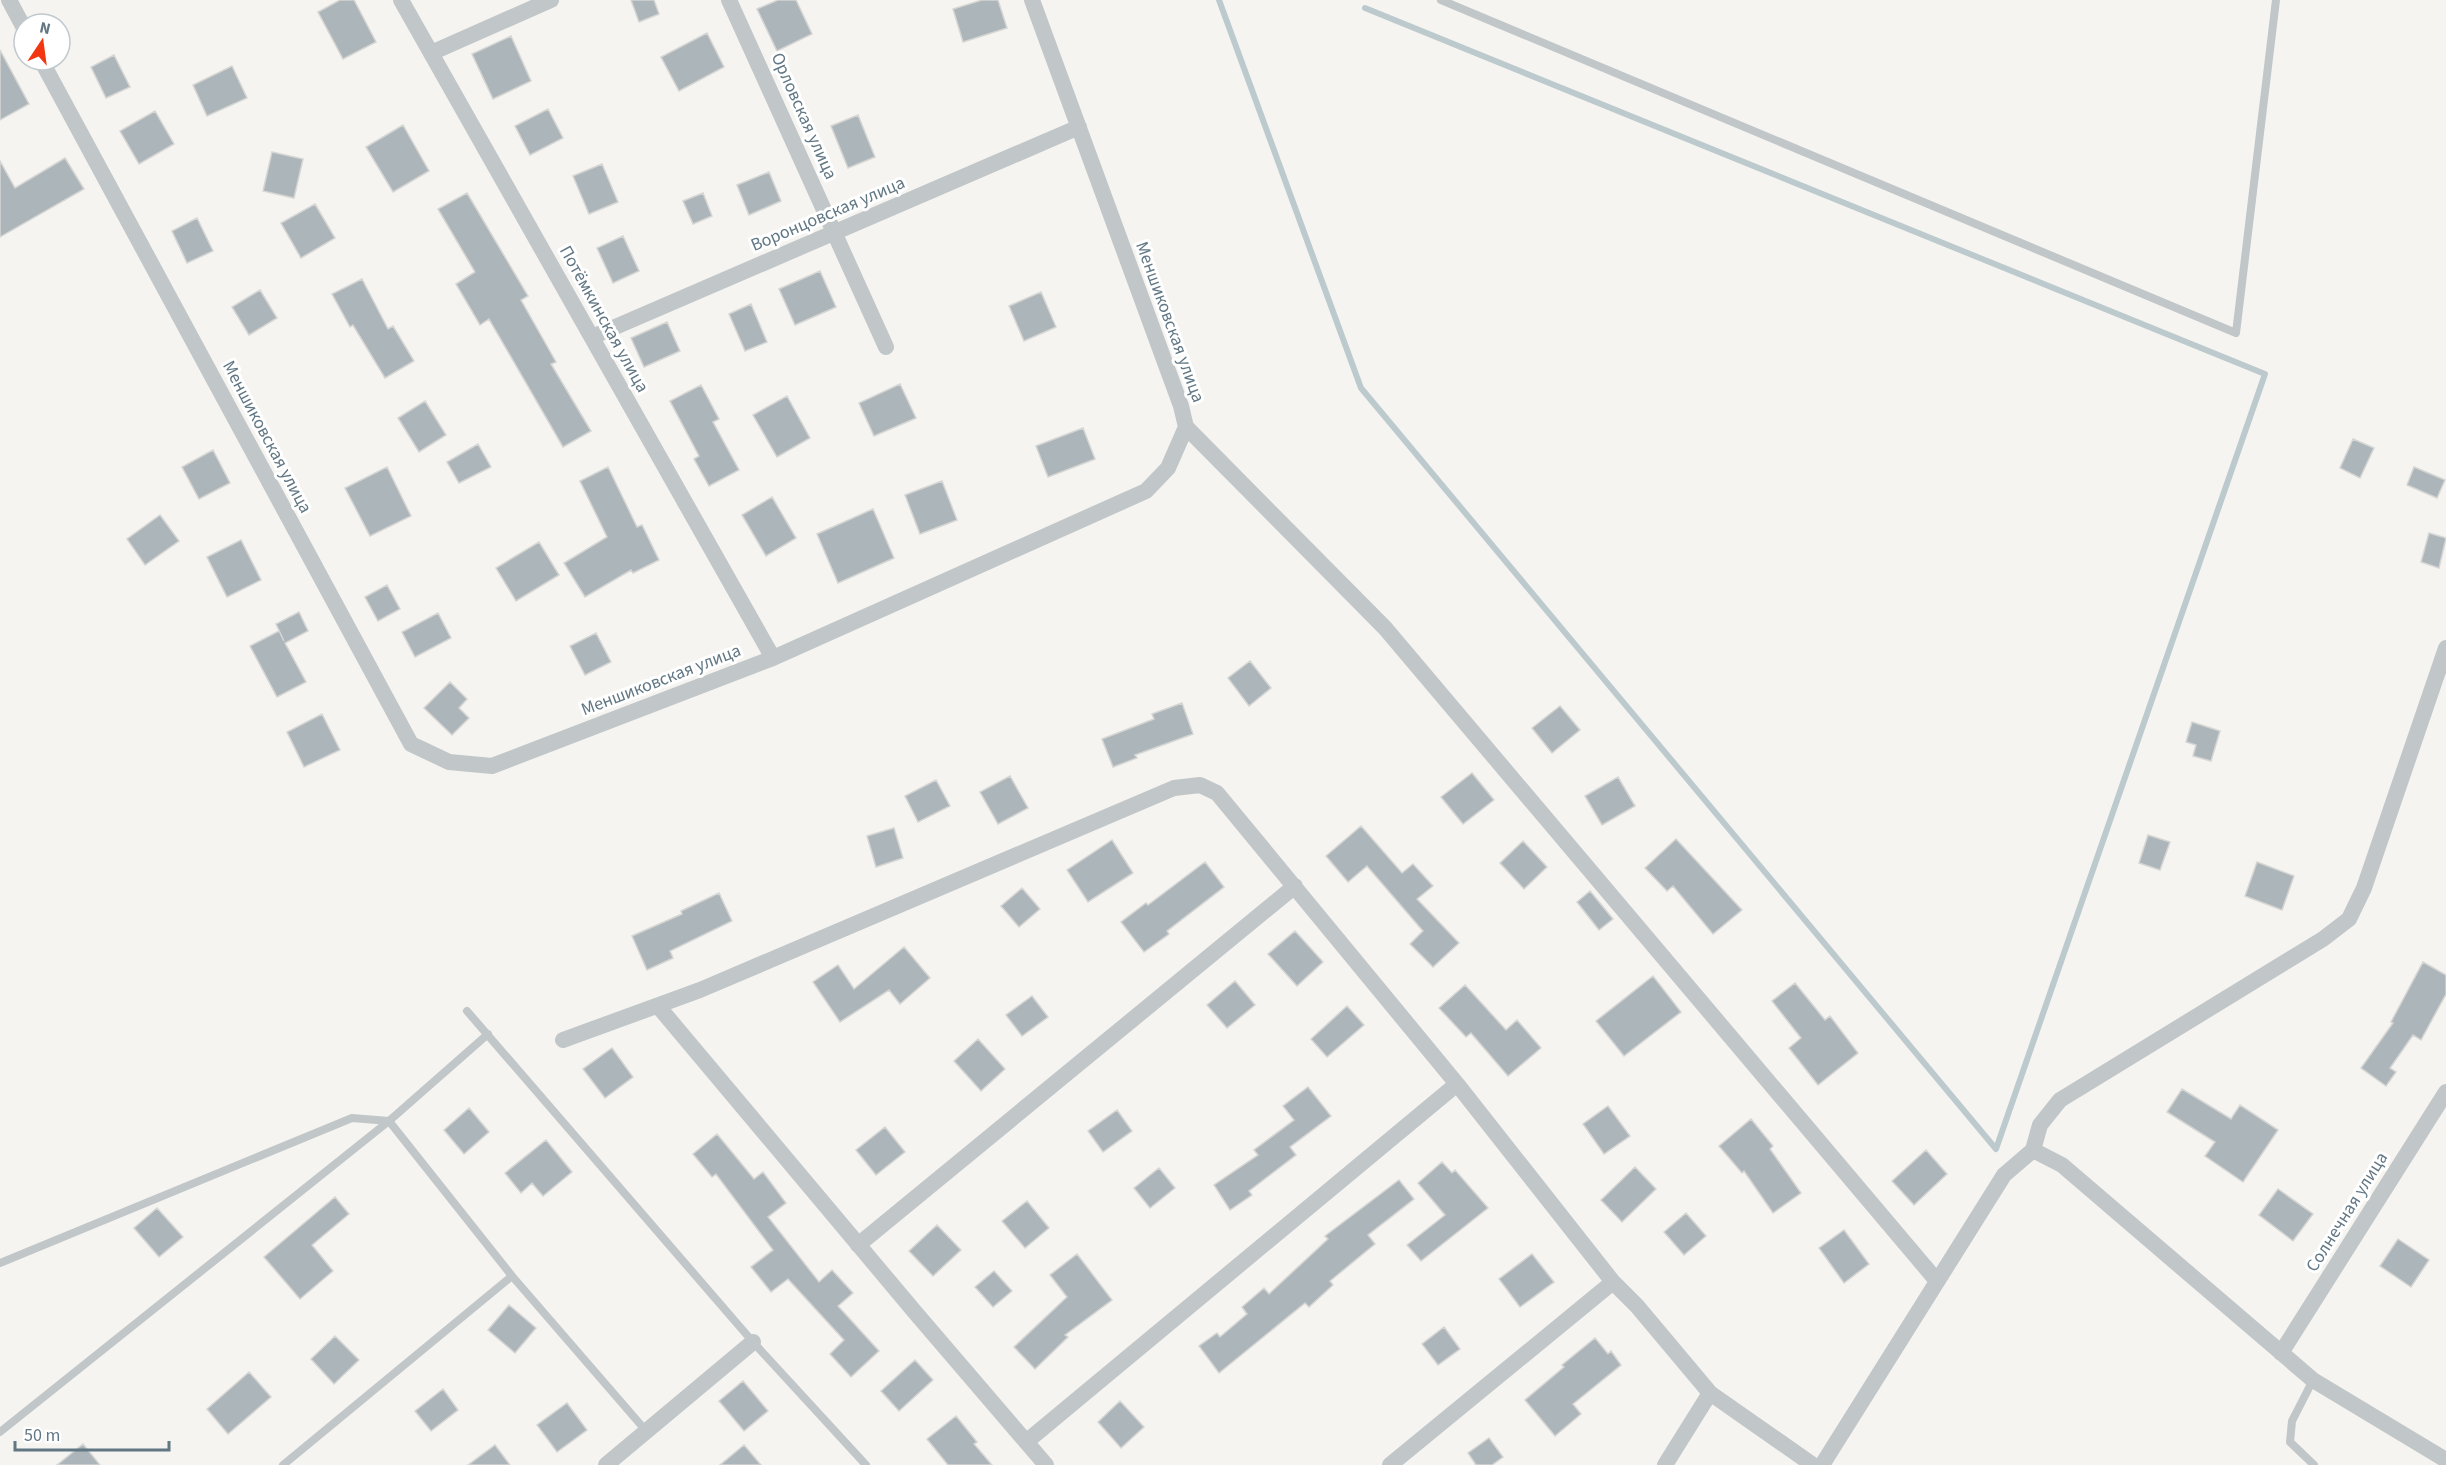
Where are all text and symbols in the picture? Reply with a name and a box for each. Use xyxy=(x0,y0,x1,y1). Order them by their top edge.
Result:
north arrow xyxy=(12,12,72,72)
text: N xyxy=(37,16,53,40)
street label: Орловская улица xyxy=(765,49,843,183)
street label: Воронцовская улица xyxy=(747,170,909,258)
street label: Меншиковская улица xyxy=(1129,238,1211,406)
street label: Потёмкинская улица xyxy=(553,241,655,397)
street label: Меншиковская улица xyxy=(216,356,318,518)
street label: Меншиковская улица xyxy=(577,638,745,722)
street label: Солнечная улица xyxy=(2300,1147,2394,1277)
scale bar xyxy=(15,1414,170,1452)
text: 50 m xyxy=(24,1423,60,1448)

